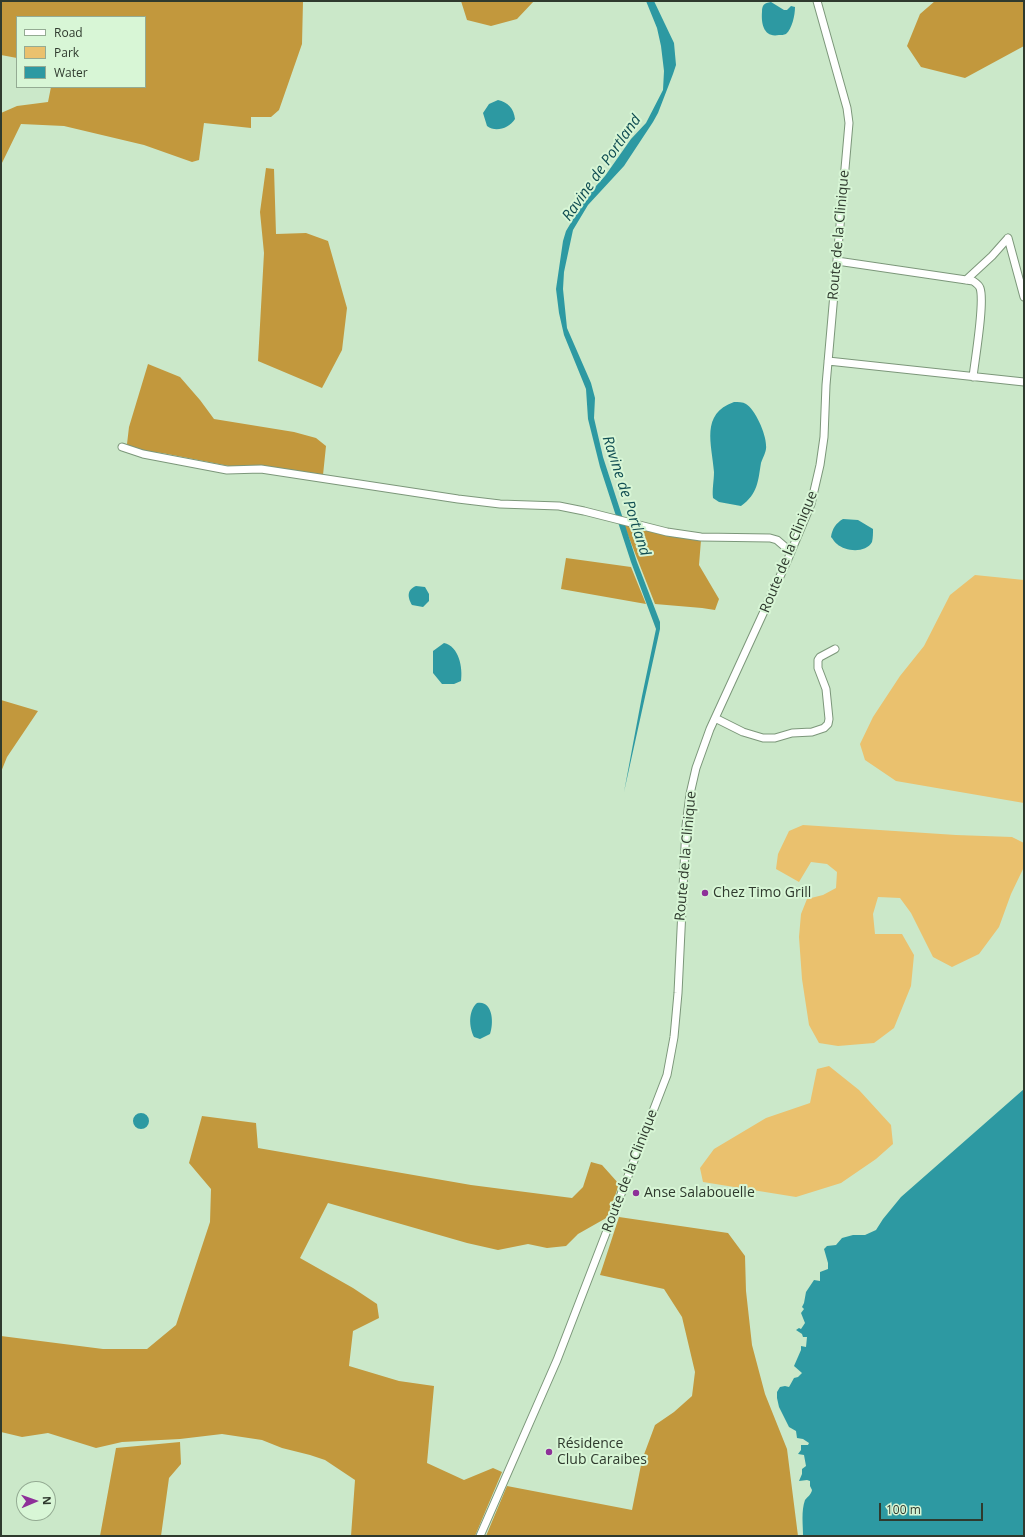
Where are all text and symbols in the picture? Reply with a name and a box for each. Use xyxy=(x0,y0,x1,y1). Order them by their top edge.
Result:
legend xyxy=(16,16,146,88)
text: Road xyxy=(54,24,83,41)
text: Park xyxy=(54,44,79,61)
text: Water xyxy=(54,64,88,81)
water label: Ravine de Portland xyxy=(559,112,645,224)
street label: Route de la Clinique xyxy=(825,169,853,301)
water label: Ravine de Portland xyxy=(598,434,654,558)
street label: Route de la Clinique xyxy=(757,489,821,615)
street label: Route de la Clinique xyxy=(672,790,700,922)
place label: Chez Timo Grill xyxy=(713,885,811,901)
marker: Chez Timo Grill xyxy=(700,888,710,898)
street label: Route de la Clinique xyxy=(599,1107,661,1235)
place label: Anse Salabouelle xyxy=(644,1185,755,1201)
marker: Anse Salabouelle xyxy=(631,1188,641,1198)
place label: Résidence Club Caraibes xyxy=(557,1436,647,1468)
marker: Résidence Club Caraibes xyxy=(544,1447,554,1457)
north arrow xyxy=(16,1481,56,1521)
scale bar xyxy=(881,1495,985,1521)
text: N xyxy=(40,1496,55,1505)
text: 100 m xyxy=(886,1501,921,1518)

